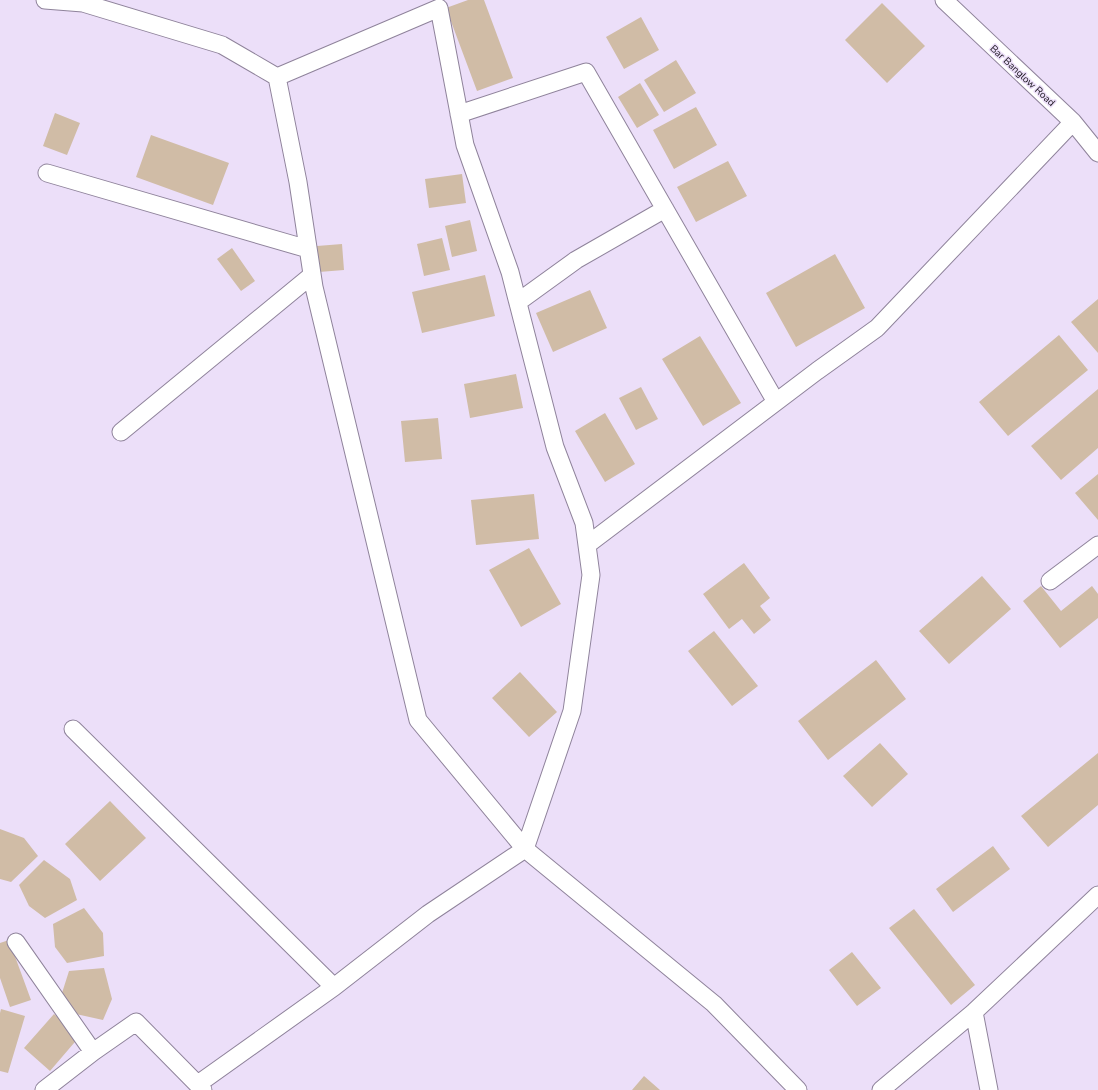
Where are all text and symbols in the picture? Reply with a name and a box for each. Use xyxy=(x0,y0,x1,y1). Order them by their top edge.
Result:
street label: Bar Banglow Road xyxy=(987,42,1058,110)

